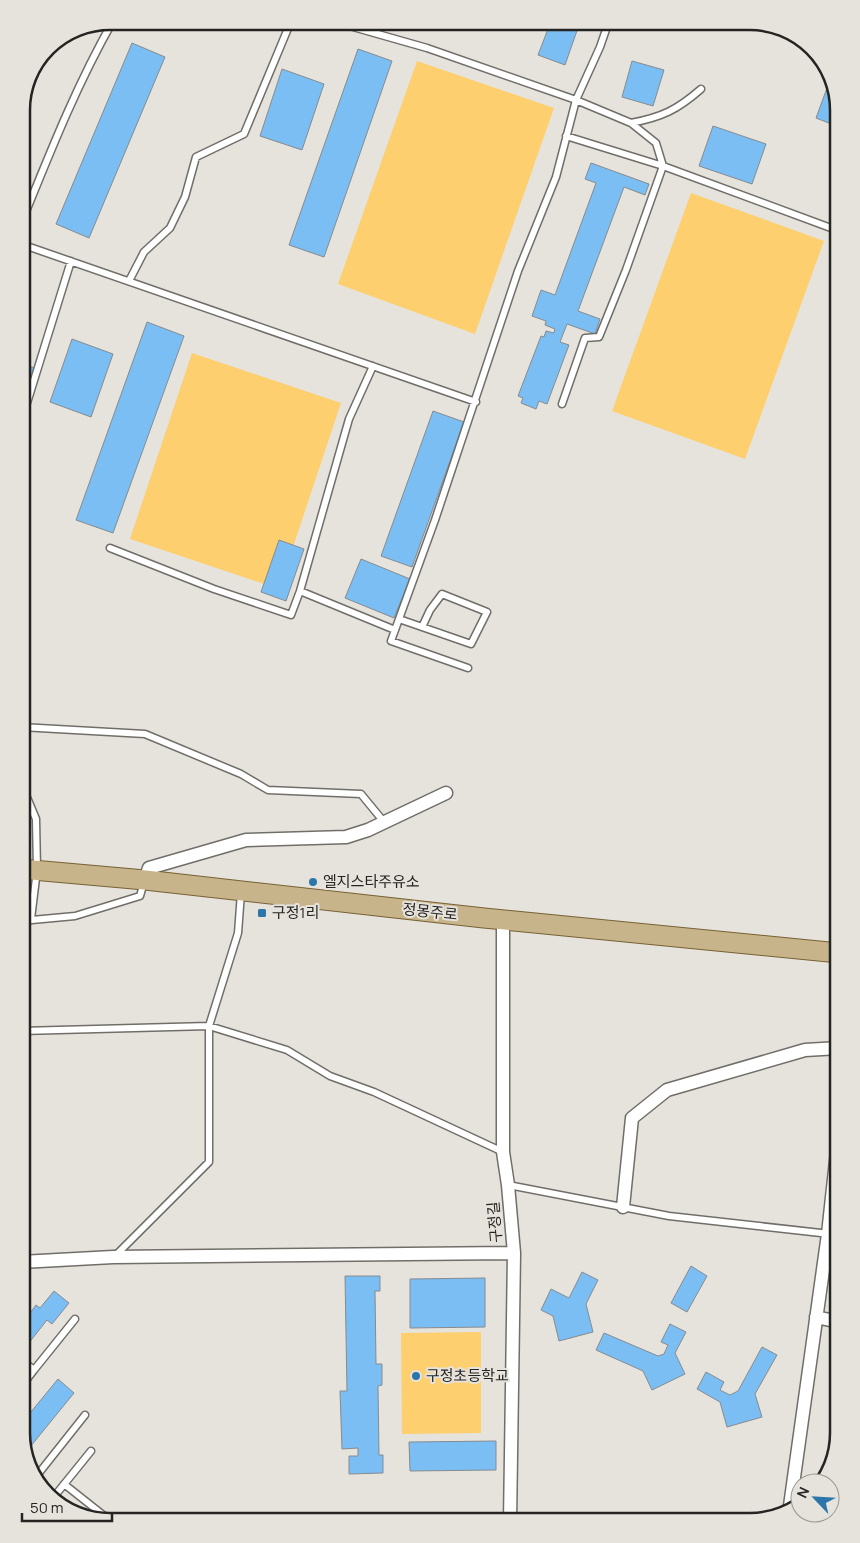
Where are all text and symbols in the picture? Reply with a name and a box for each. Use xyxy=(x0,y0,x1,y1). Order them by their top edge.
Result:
place label: 엘지스타주유소 xyxy=(323,871,420,892)
marker: 엘지스타주유소 xyxy=(307,876,319,888)
street label: 정몽주로 xyxy=(402,898,459,925)
place label: 구정1리 xyxy=(272,902,319,923)
marker: 구정1리 xyxy=(256,907,268,919)
street label: 구정길 xyxy=(482,1201,507,1244)
place label: 구정초등학교 xyxy=(426,1365,509,1386)
marker: 구정초등학교 xyxy=(410,1370,422,1382)
north arrow xyxy=(790,1473,840,1523)
text: N xyxy=(792,1484,814,1501)
scale bar xyxy=(22,1490,112,1522)
text: 50 m xyxy=(30,1497,64,1518)

